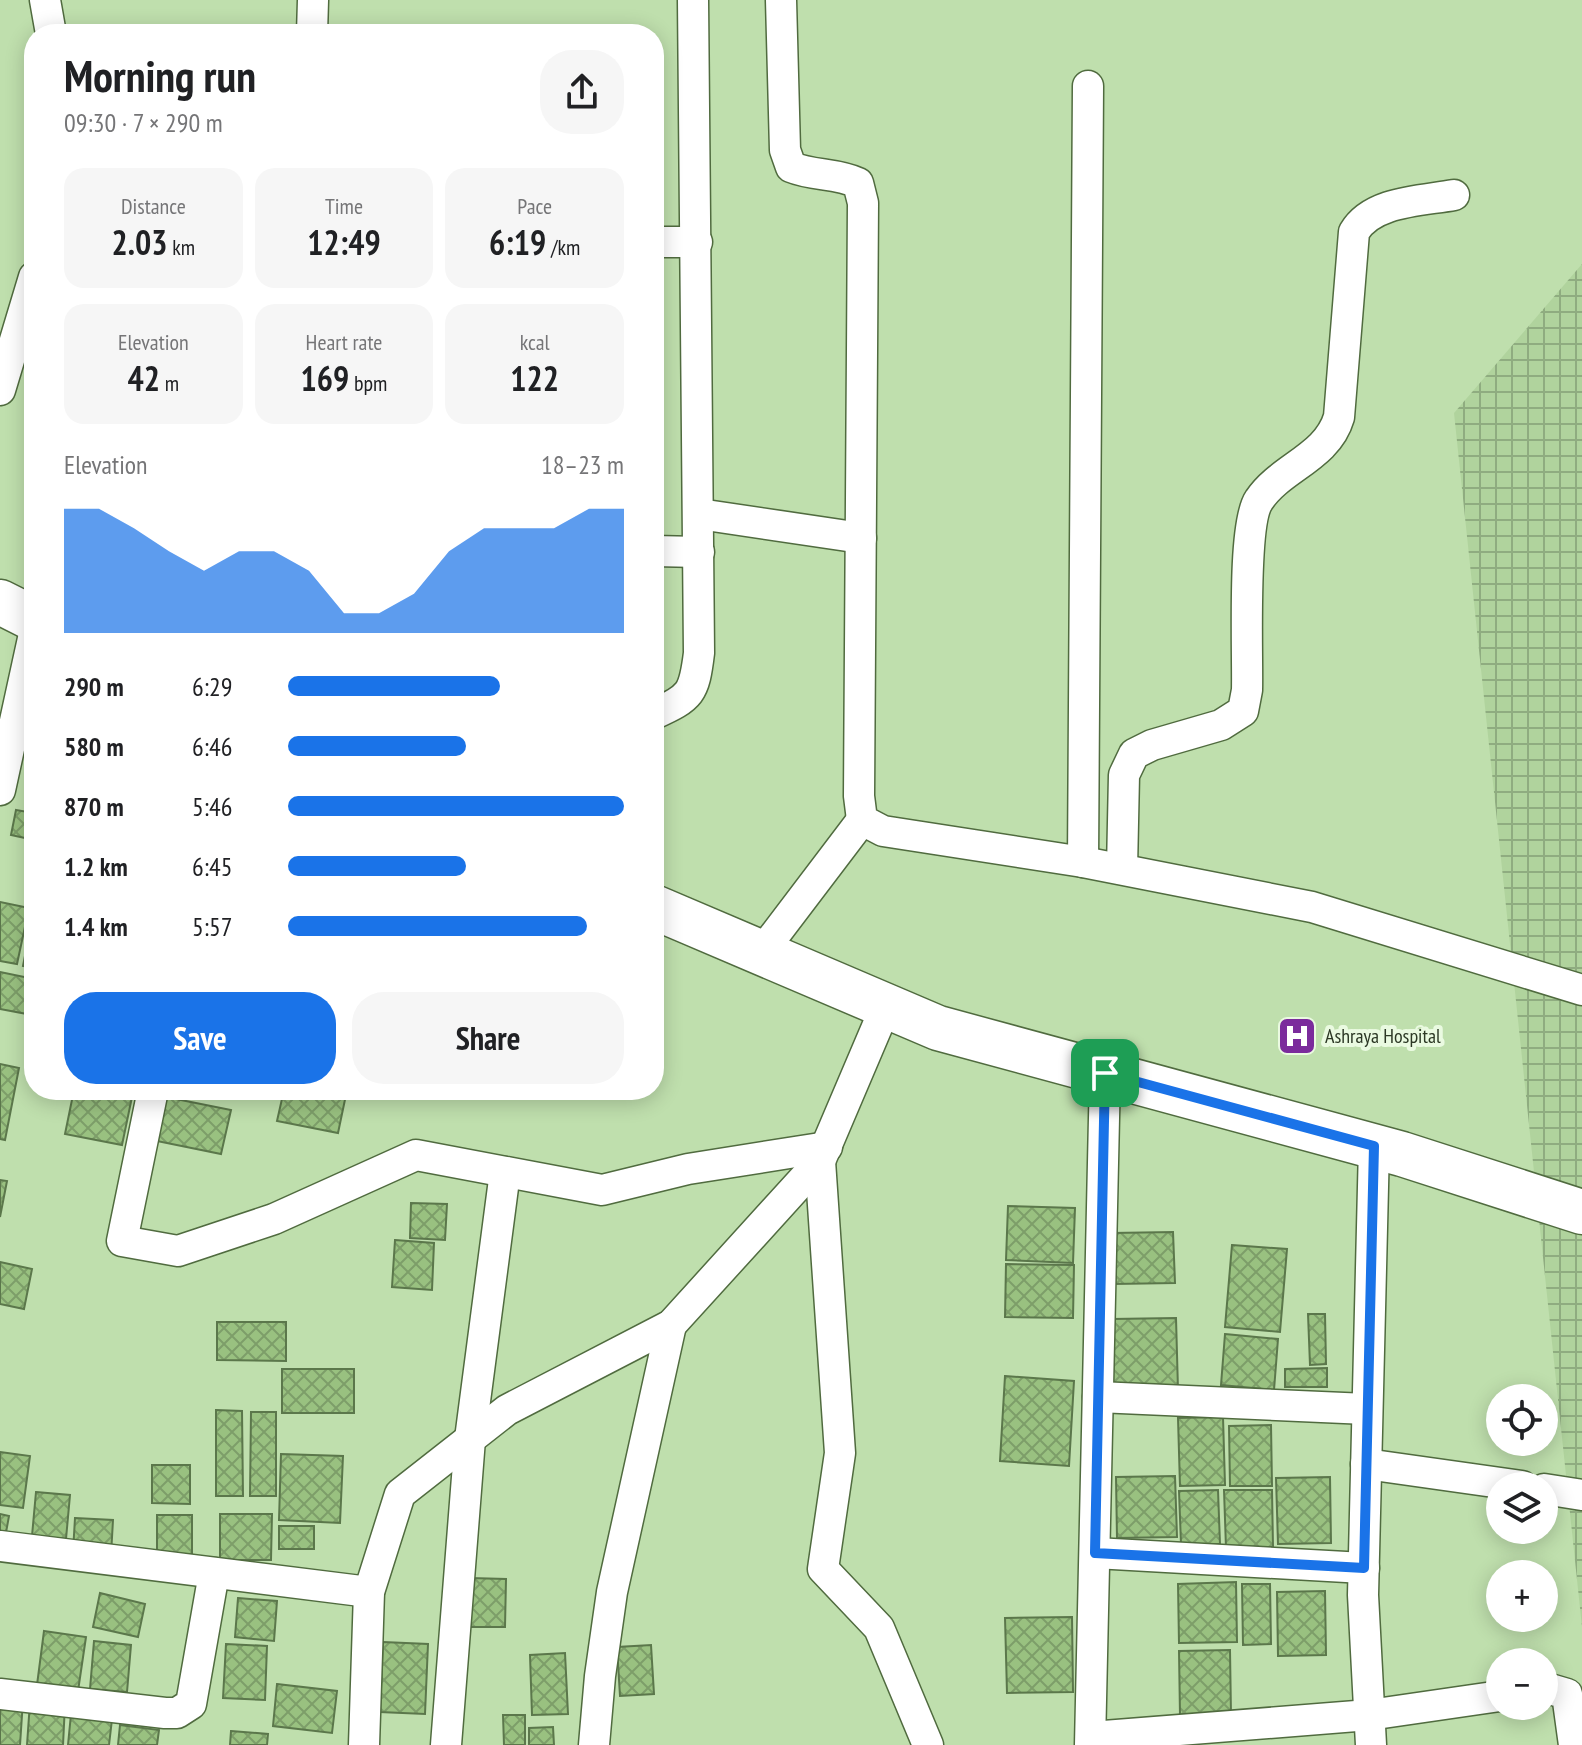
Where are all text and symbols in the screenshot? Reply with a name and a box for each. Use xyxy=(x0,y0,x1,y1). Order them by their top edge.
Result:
text: Morning run xyxy=(64,47,256,104)
button: share xyxy=(540,50,624,134)
text: 09:30 · 7 × 290 m xyxy=(64,106,223,139)
text: Distance xyxy=(121,192,186,220)
text: Time xyxy=(325,192,363,220)
text: Pace xyxy=(517,192,552,220)
text: 2.03 xyxy=(112,220,168,264)
text: 12:49 xyxy=(307,220,381,264)
text: 6:19 xyxy=(489,220,546,264)
text: km xyxy=(168,233,195,261)
text: /km xyxy=(546,233,580,261)
text: Elevation xyxy=(118,328,189,356)
text: Heart rate xyxy=(306,328,382,356)
text: kcal xyxy=(520,328,550,356)
text: 42 xyxy=(128,356,160,400)
text: 169 xyxy=(301,356,349,400)
text: 122 xyxy=(510,356,559,400)
text: m xyxy=(160,369,179,397)
text: bpm xyxy=(349,369,387,397)
text: Elevation xyxy=(64,448,147,481)
text: 18–23 m xyxy=(541,448,624,481)
text: 290 m xyxy=(64,670,124,703)
text: 6:29 xyxy=(192,670,232,703)
text: 580 m xyxy=(64,730,124,763)
text: 6:46 xyxy=(192,730,232,763)
text: 870 m xyxy=(64,790,124,823)
text: 5:46 xyxy=(192,790,232,823)
text: 1.2 km xyxy=(64,850,128,883)
text: 6:45 xyxy=(192,850,232,883)
text: 1.4 km xyxy=(64,910,128,943)
text: 5:57 xyxy=(192,910,232,943)
button: Save xyxy=(64,992,336,1084)
button: Share xyxy=(352,992,624,1084)
hospital icon: Ashraya Hospital xyxy=(1276,1015,1318,1057)
place label: Ashraya Hospital xyxy=(1325,1023,1441,1049)
pin xyxy=(1071,1039,1139,1107)
icon: arrive xyxy=(1083,1051,1127,1095)
map controls xyxy=(1486,1384,1558,1720)
button: locate xyxy=(1486,1384,1558,1456)
button: layers xyxy=(1486,1472,1558,1544)
button: + xyxy=(1486,1560,1558,1632)
button: − xyxy=(1486,1648,1558,1720)

